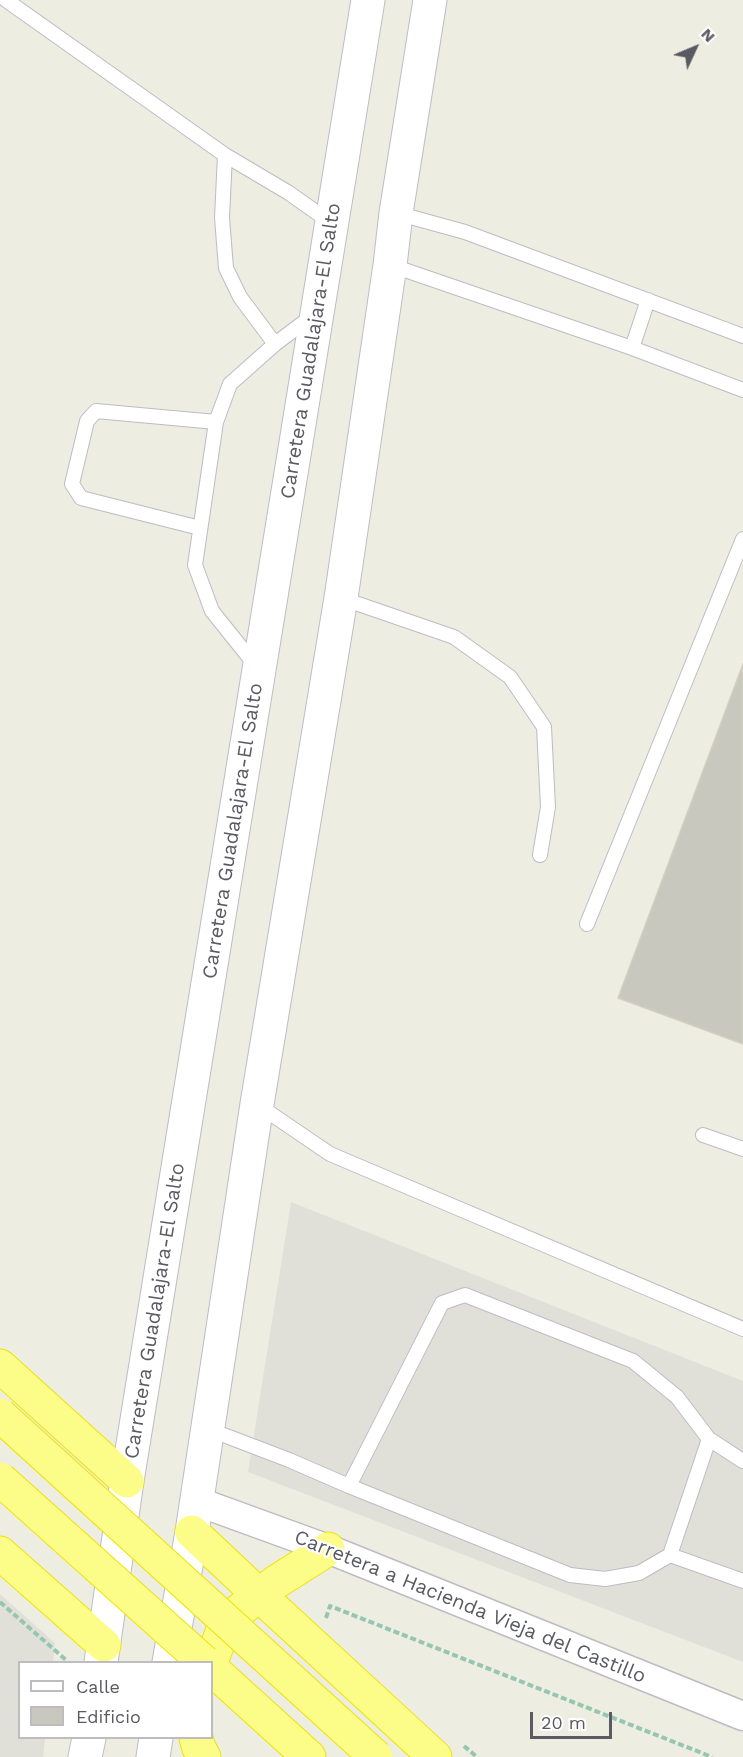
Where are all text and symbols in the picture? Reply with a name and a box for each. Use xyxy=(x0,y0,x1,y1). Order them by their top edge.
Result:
north arrow xyxy=(665,18,725,78)
text: N xyxy=(697,24,719,46)
street label: Carretera Guadalajara-El Salto xyxy=(276,201,346,501)
street label: Carretera Guadalajara-El Salto xyxy=(198,681,268,981)
street label: Carretera Guadalajara-El Salto xyxy=(120,1161,190,1461)
street label: Carretera a Hacienda Vieja del Castillo xyxy=(291,1525,649,1689)
legend xyxy=(18,1661,213,1739)
text: Calle xyxy=(76,1676,120,1697)
scale bar xyxy=(533,1700,616,1738)
text: Edificio xyxy=(76,1706,141,1727)
text: 20 m xyxy=(541,1712,586,1733)

